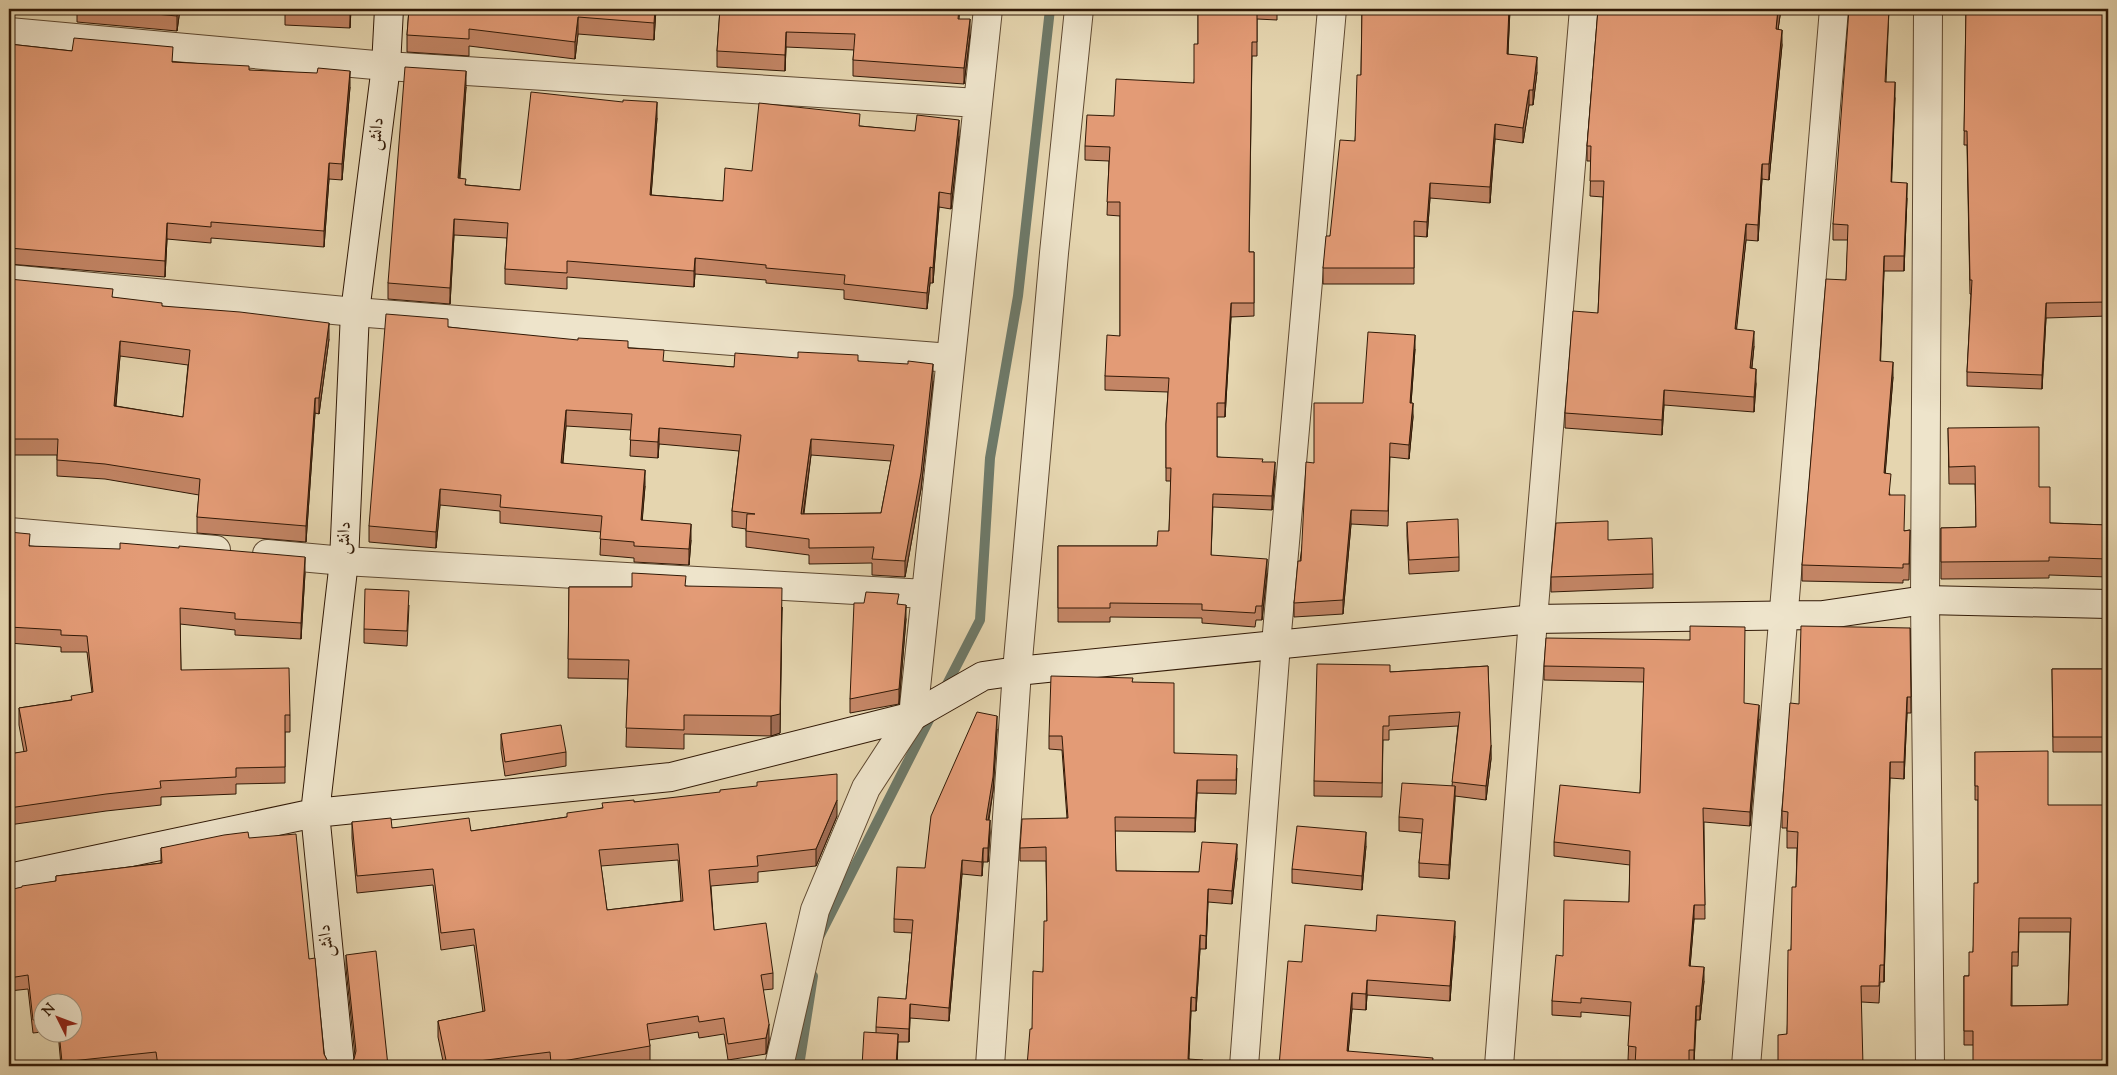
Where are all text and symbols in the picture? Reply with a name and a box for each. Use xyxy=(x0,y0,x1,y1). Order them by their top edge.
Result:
street label: دانش xyxy=(362,116,392,152)
street label: دانش xyxy=(331,521,359,555)
street label: دانش xyxy=(312,923,342,959)
north arrow xyxy=(32,992,82,1042)
text: N xyxy=(39,1000,61,1021)

